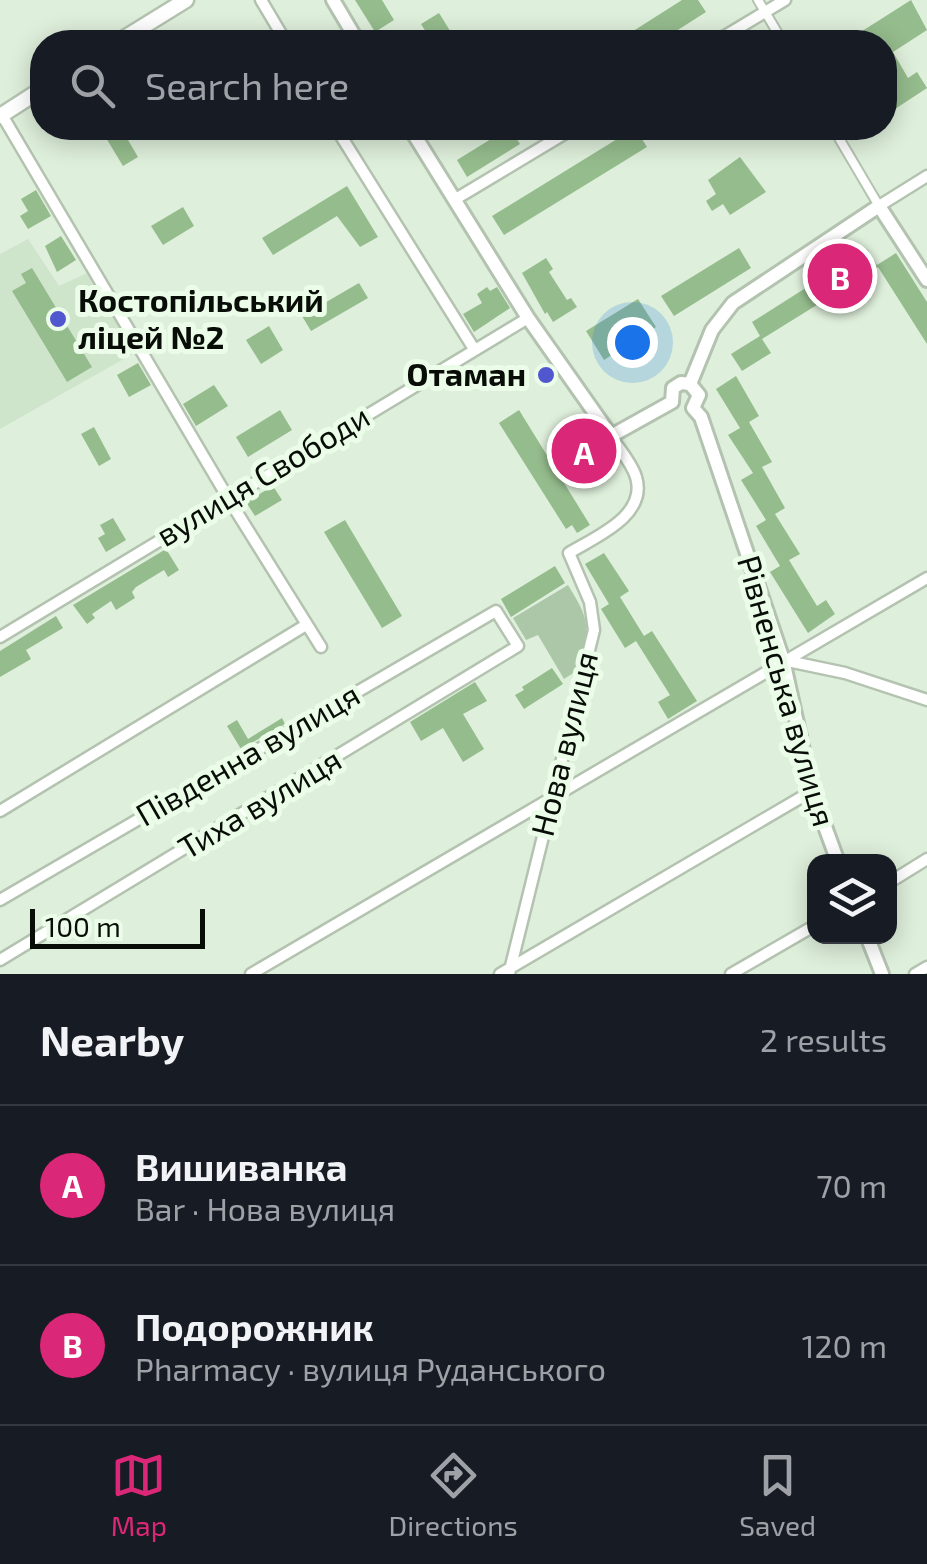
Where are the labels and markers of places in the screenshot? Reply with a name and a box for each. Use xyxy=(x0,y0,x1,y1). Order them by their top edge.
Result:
pin: B xyxy=(808,238,872,314)
place label: Костопільський ліцей №2 xyxy=(78,280,324,355)
marker: Костопільський ліцей №2 xyxy=(47,308,69,330)
place label: Отаман xyxy=(406,354,526,392)
marker: Отаман xyxy=(535,364,557,386)
pin: A xyxy=(552,414,616,488)

